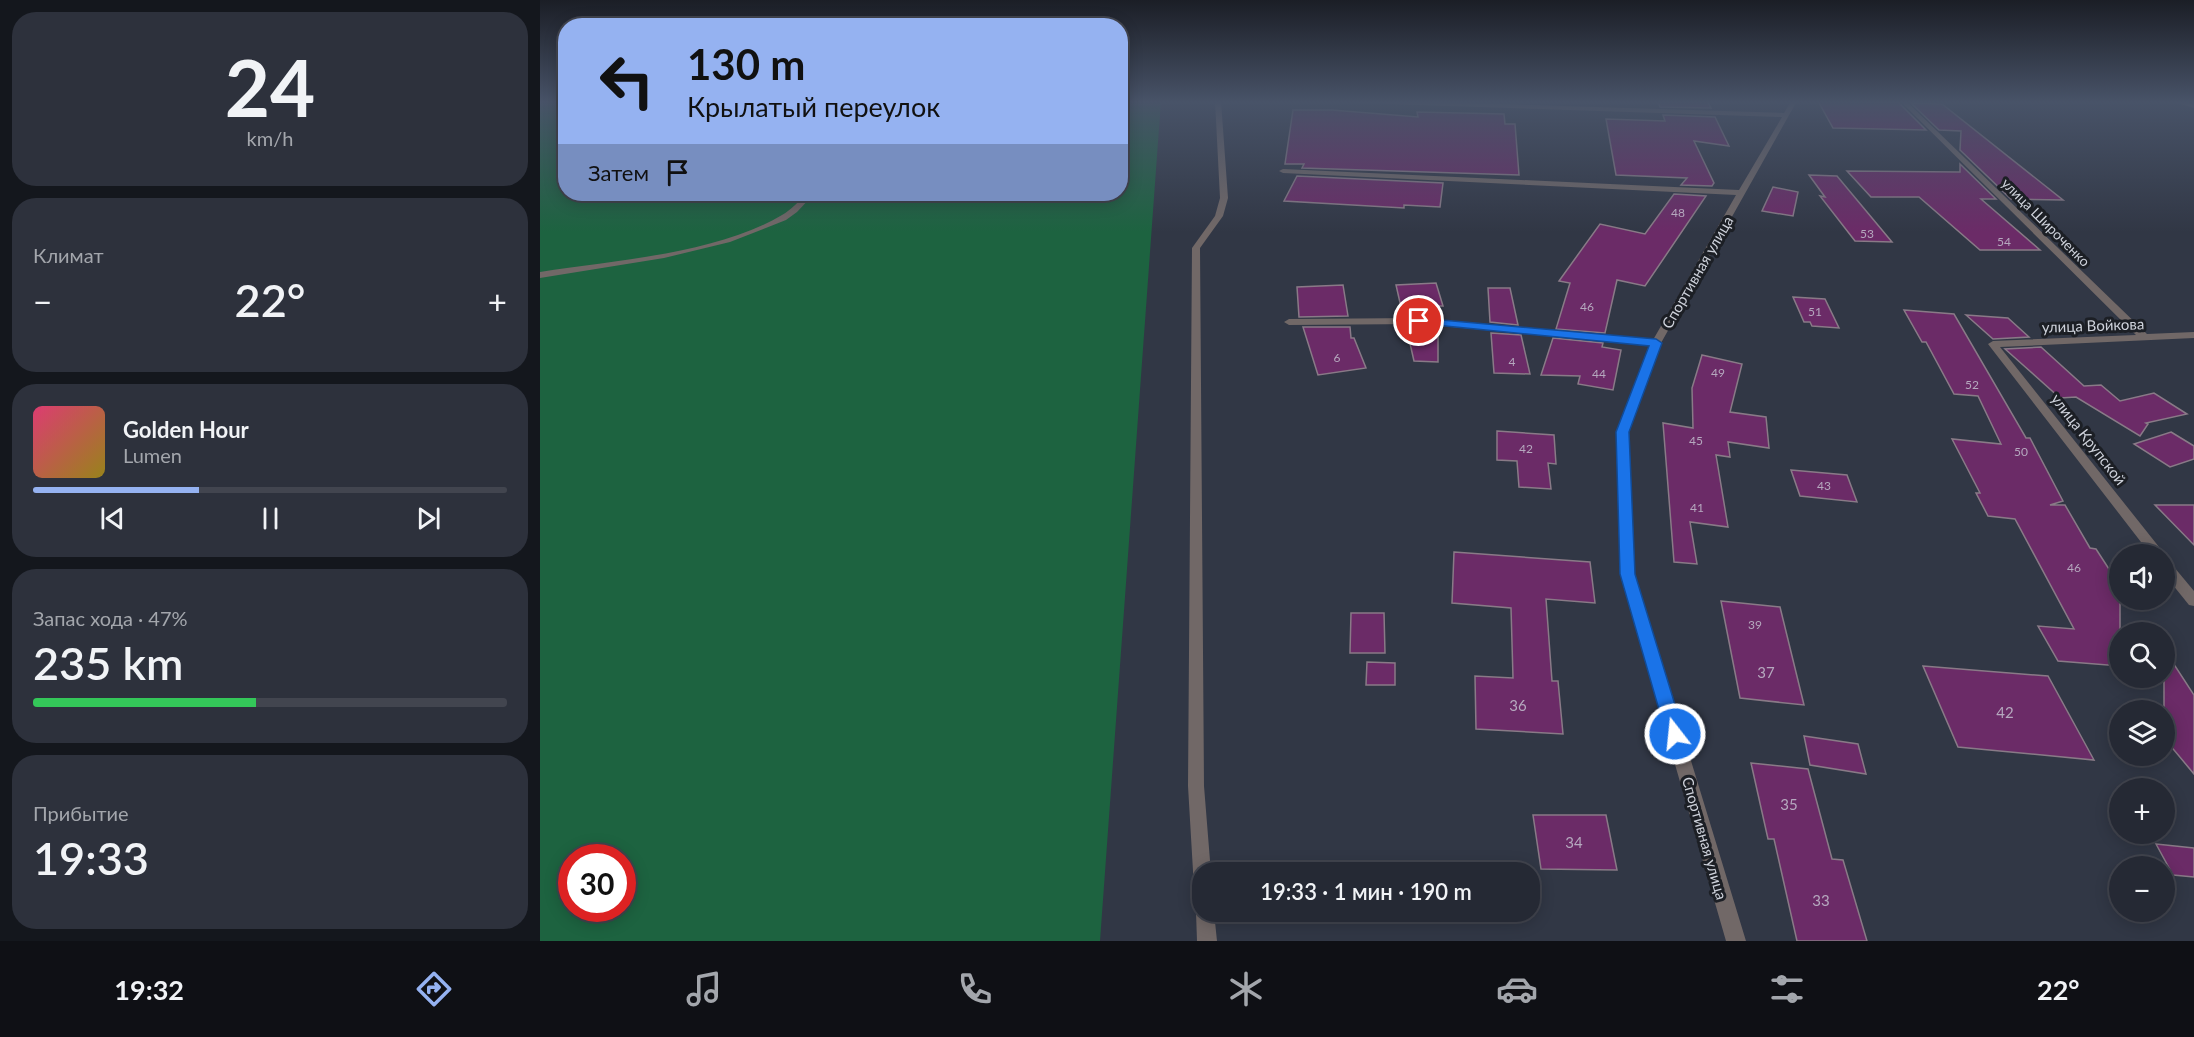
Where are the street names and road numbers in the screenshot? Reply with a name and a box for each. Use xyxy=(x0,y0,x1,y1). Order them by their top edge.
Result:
street label: улица Широченко xyxy=(1998,174,2094,270)
street label: Спортивная улица xyxy=(1657,213,1737,331)
street label: улица Войкова xyxy=(2042,314,2144,336)
street label: улица Крупской xyxy=(2048,390,2130,488)
street label: Спортивная улица xyxy=(1679,775,1731,901)

